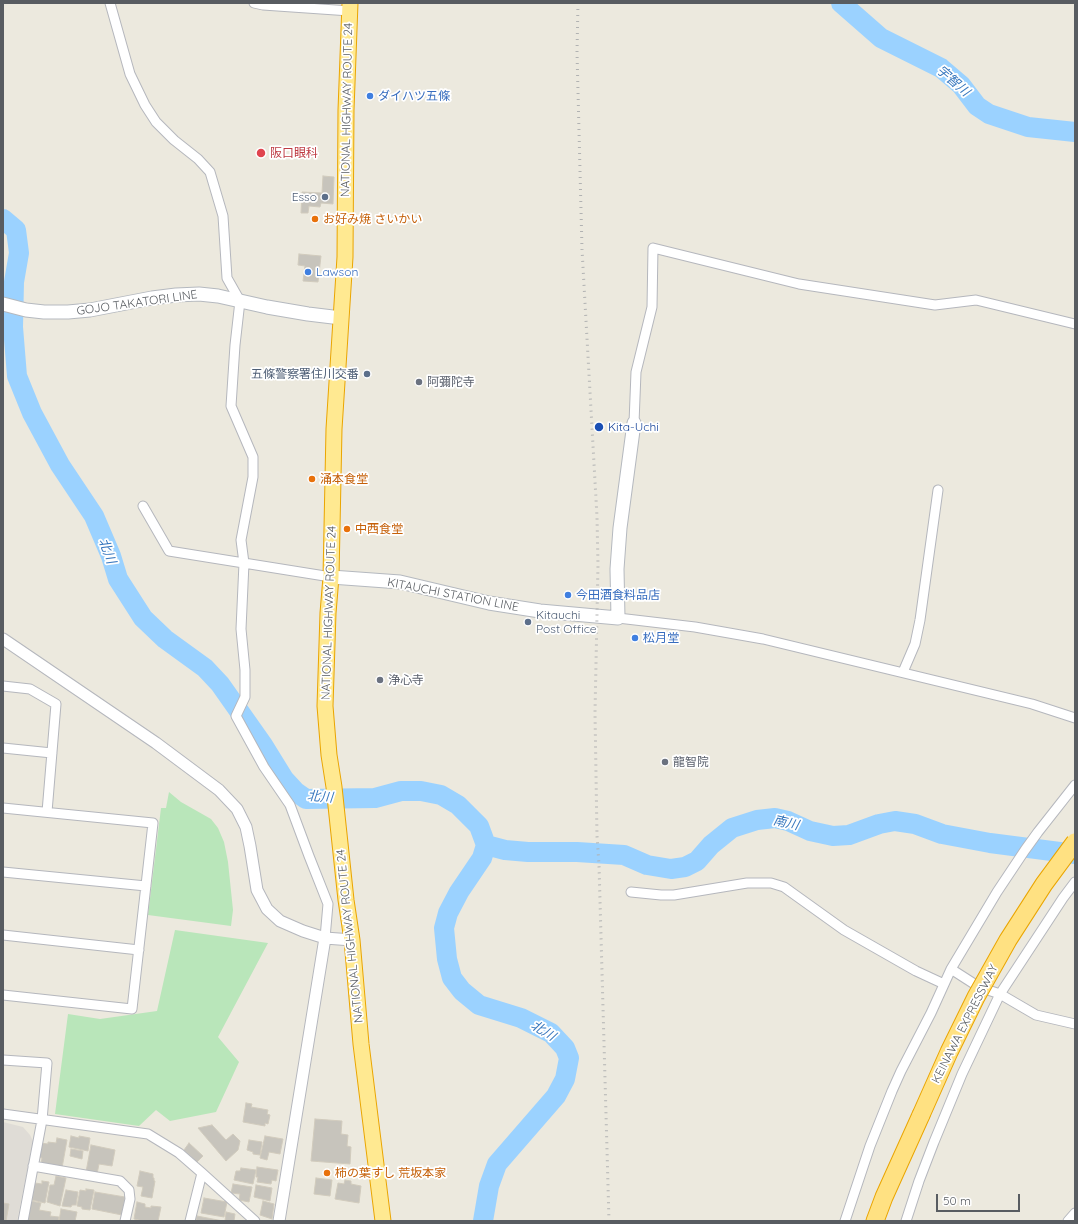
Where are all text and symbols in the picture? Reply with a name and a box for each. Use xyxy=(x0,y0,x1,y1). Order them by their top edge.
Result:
street label: NATIONAL HIGHWAY ROUTE 24 xyxy=(338,23,356,197)
water label: 宇智川 xyxy=(933,62,973,100)
place label: ダイハツ五條 xyxy=(378,89,450,103)
marker: ダイハツ五條 xyxy=(365,91,375,101)
place label: 阪口眼科 xyxy=(270,146,318,160)
marker: 阪口眼科 xyxy=(255,147,267,159)
place label: Esso xyxy=(292,190,317,204)
marker: Esso xyxy=(320,192,330,202)
place label: お好み焼 さいかい xyxy=(323,212,422,226)
marker: お好み焼 さいかい xyxy=(310,214,320,224)
place label: Lawson xyxy=(316,265,358,279)
marker: Lawson xyxy=(303,267,313,277)
street label: GOJO TAKATORI LINE xyxy=(76,287,198,319)
place label: 五條警察署住川交番 xyxy=(251,367,359,381)
marker: 五條警察署住川交番 xyxy=(362,369,372,379)
place label: 阿彌陀寺 xyxy=(427,375,475,389)
marker: 阿彌陀寺 xyxy=(414,377,424,387)
place label: Kita-Uchi xyxy=(608,420,659,434)
marker: Kita-Uchi xyxy=(593,421,605,433)
place label: 涌本食堂 xyxy=(320,472,368,486)
marker: 涌本食堂 xyxy=(307,474,317,484)
place label: 中西食堂 xyxy=(355,522,403,536)
marker: 中西食堂 xyxy=(342,524,352,534)
street label: NATIONAL HIGHWAY ROUTE 24 xyxy=(319,526,339,700)
water label: 北川 xyxy=(95,536,119,566)
street label: KITAUCHI STATION LINE xyxy=(386,575,520,615)
place label: 今田酒食料品店 xyxy=(576,588,660,602)
marker: 今田酒食料品店 xyxy=(563,590,573,600)
place label: Kitauchi Post Office xyxy=(536,608,597,636)
marker: Kitauchi Post Office xyxy=(523,617,533,627)
place label: 松月堂 xyxy=(643,631,679,645)
marker: 松月堂 xyxy=(630,633,640,643)
place label: 浄心寺 xyxy=(388,673,424,687)
marker: 浄心寺 xyxy=(375,675,385,685)
place label: 龍智院 xyxy=(673,755,709,769)
marker: 龍智院 xyxy=(660,757,670,767)
water label: 北川 xyxy=(306,788,334,806)
water label: 南川 xyxy=(772,812,800,834)
street label: NATIONAL HIGHWAY ROUTE 24 xyxy=(334,848,366,1024)
street label: KEINAWA EXPRESSWAY xyxy=(929,962,1001,1086)
water label: 北川 xyxy=(528,1017,558,1045)
place label: 柿の葉すし 荒坂本家 xyxy=(335,1166,446,1180)
marker: 柿の葉すし 荒坂本家 xyxy=(322,1168,332,1178)
scale bar xyxy=(938,1186,1022,1212)
text: 50 m xyxy=(943,1193,971,1208)

